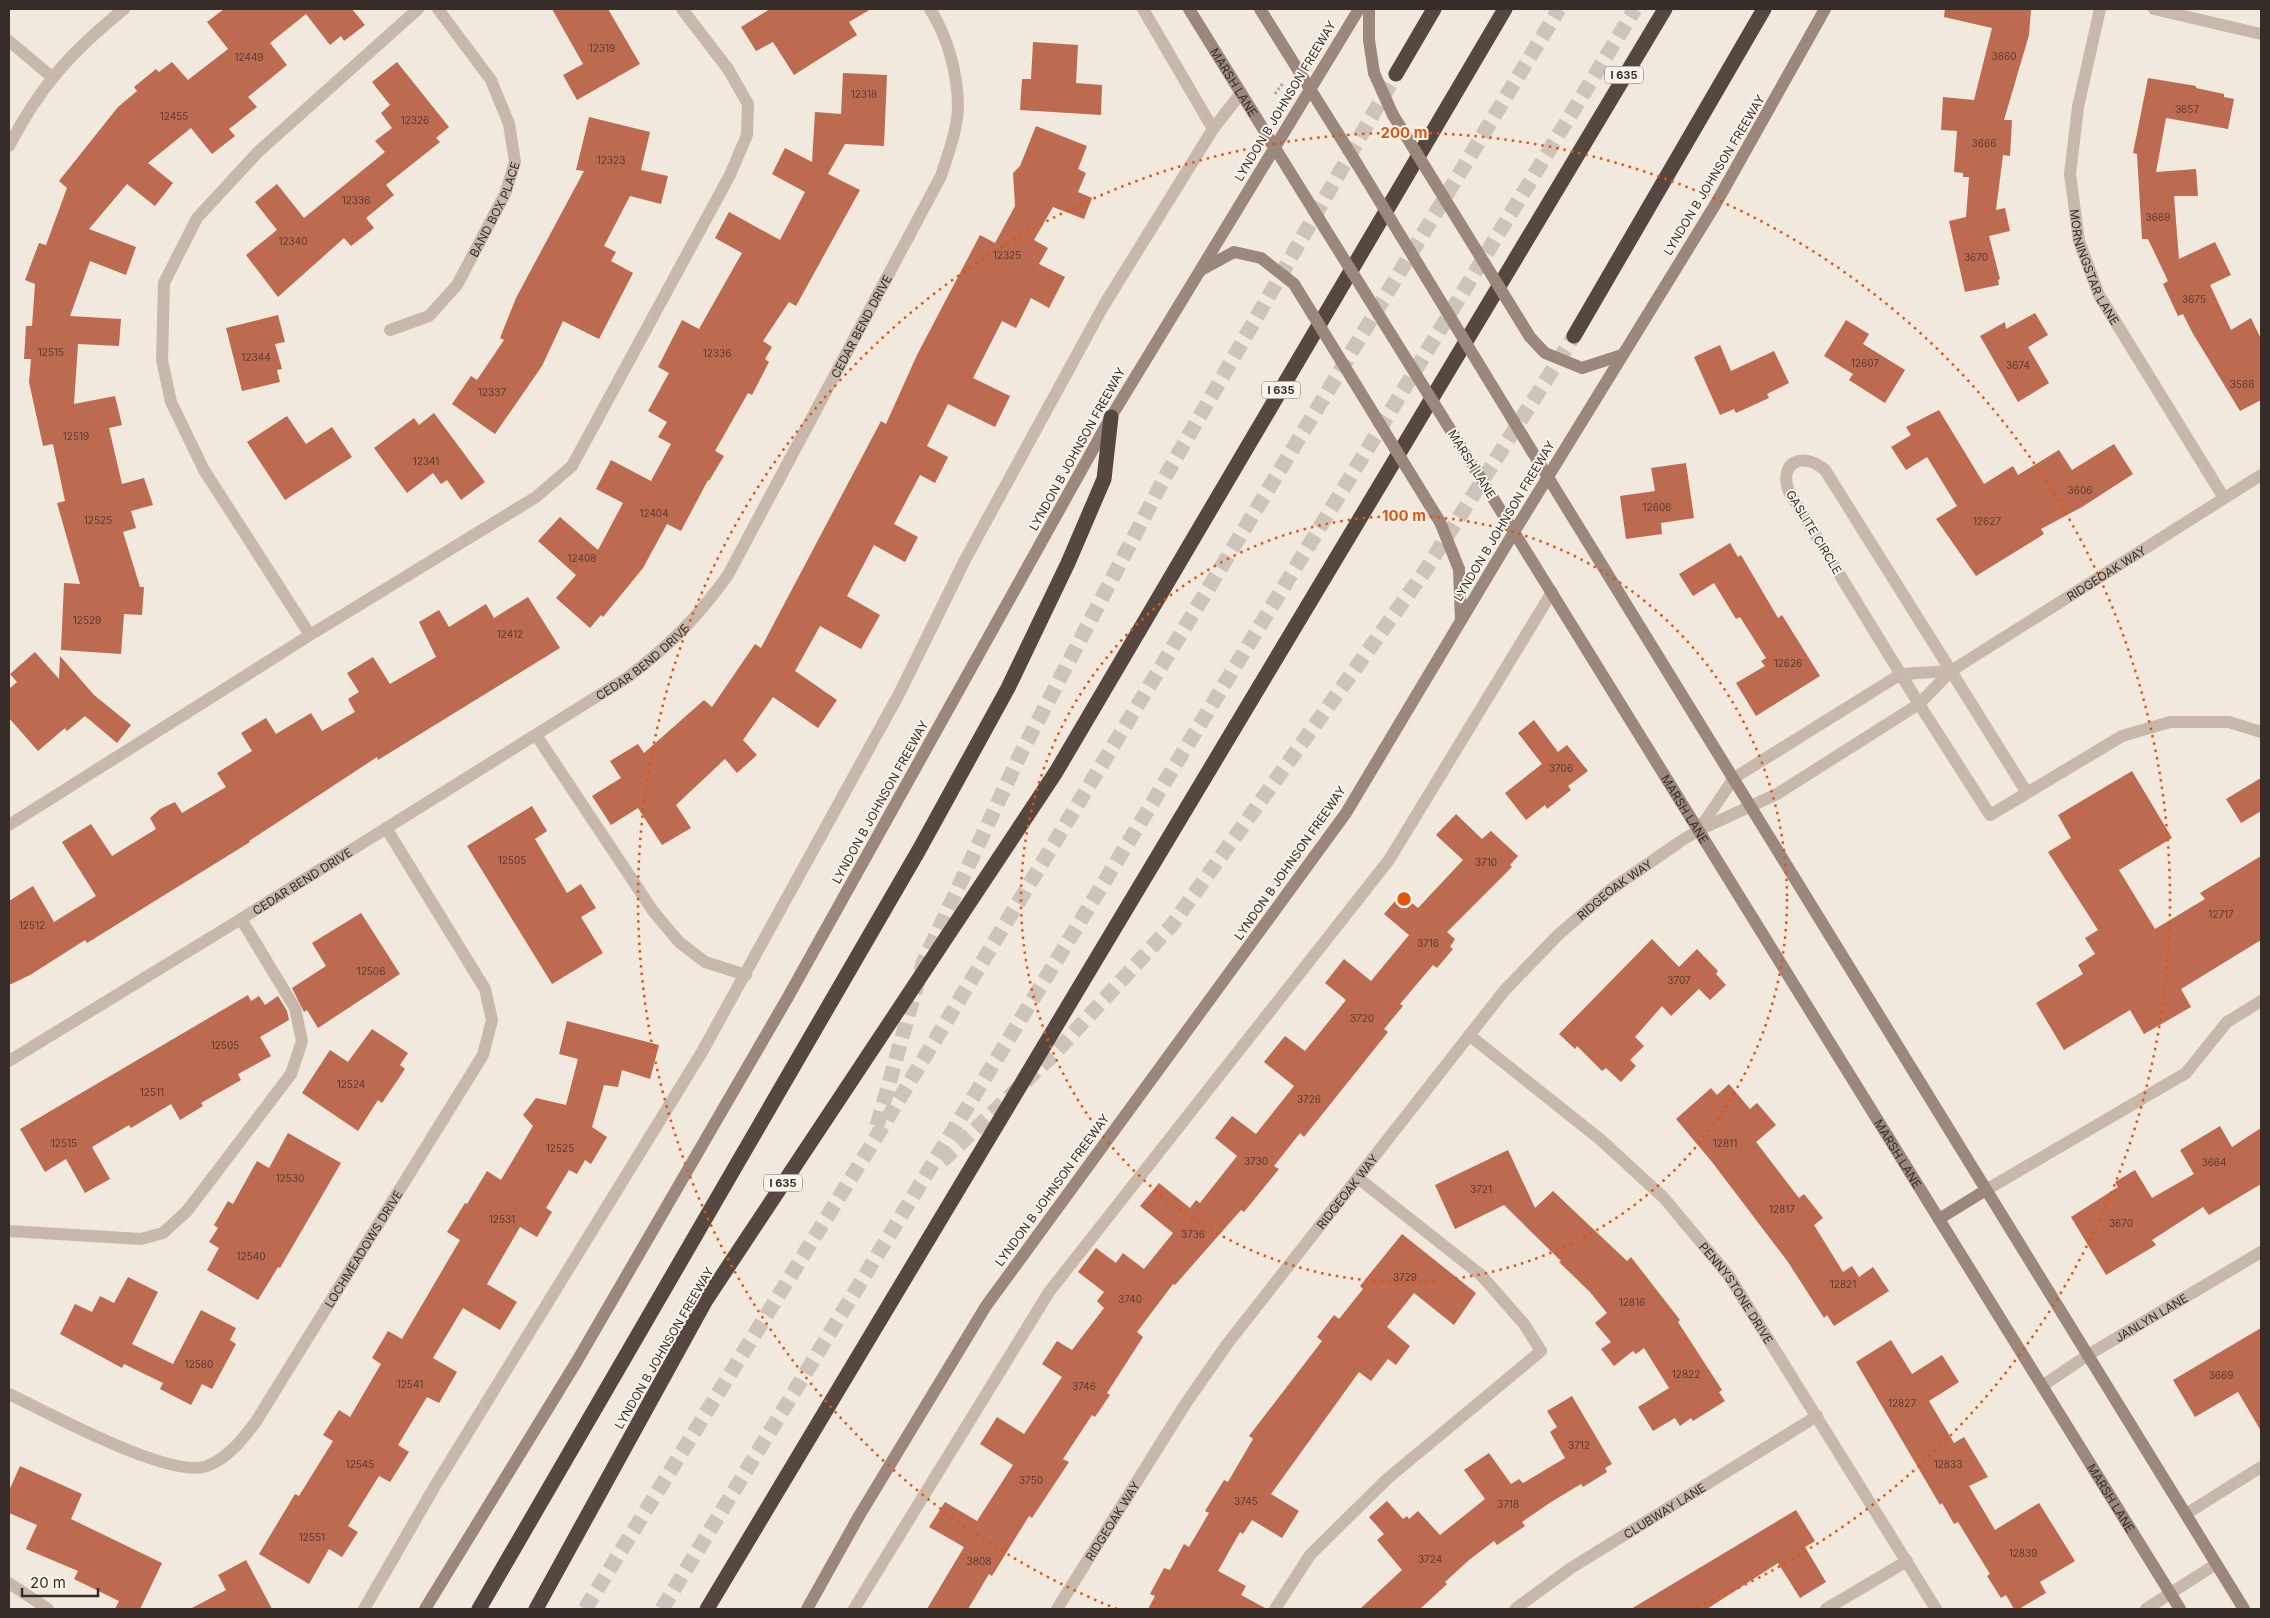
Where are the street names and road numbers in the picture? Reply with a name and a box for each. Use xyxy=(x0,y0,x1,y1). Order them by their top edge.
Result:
street label: LYNDON B JOHNSON FREEWAY xyxy=(1231,18,1339,184)
street label: MARSH LANE xyxy=(1207,45,1261,119)
road number: I 635 xyxy=(1605,66,1643,84)
street label: LYNDON B JOHNSON FREEWAY xyxy=(1660,92,1768,258)
street label: BAND BOX PLACE xyxy=(466,160,522,259)
street label: MORNINGSTAR LANE xyxy=(2067,208,2123,327)
street label: CEDAR BEND DRIVE xyxy=(827,272,895,380)
street label: LYNDON B JOHNSON FREEWAY xyxy=(1026,365,1128,533)
road number: I 635 xyxy=(1262,382,1300,398)
street label: MARSH LANE xyxy=(1445,427,1499,501)
street label: LYNDON B JOHNSON FREEWAY xyxy=(1450,438,1558,604)
street label: GASLITE CIRCLE xyxy=(1783,487,1845,577)
street label: RIDGEOAK WAY xyxy=(2064,542,2149,604)
street label: CEDAR BEND DRIVE xyxy=(593,620,692,703)
street label: LYNDON B JOHNSON FREEWAY xyxy=(829,718,931,886)
street label: MARSH LANE xyxy=(1658,772,1712,846)
street label: LYNDON B JOHNSON FREEWAY xyxy=(1231,783,1349,943)
street label: CEDAR BEND DRIVE xyxy=(249,844,355,918)
street label: RIDGEOAK WAY xyxy=(1574,856,1655,923)
street label: LYNDON B JOHNSON FREEWAY xyxy=(992,1111,1112,1269)
street label: MARSH LANE xyxy=(1871,1116,1925,1191)
street label: RIDGEOAK WAY xyxy=(1313,1151,1381,1232)
road number: I 635 xyxy=(764,1174,802,1192)
street label: LOCHMEADOWS DRIVE xyxy=(321,1187,405,1310)
street label: PENNYSTONE DRIVE xyxy=(1696,1239,1777,1346)
street label: LYNDON B JOHNSON FREEWAY xyxy=(611,1264,717,1432)
street label: JANLYN LANE xyxy=(2112,1290,2190,1345)
street label: MARSH LANE xyxy=(2084,1461,2138,1535)
street label: RIDGEOAK WAY xyxy=(1082,1478,1143,1563)
street label: CLUBWAY LANE xyxy=(1620,1479,1708,1541)

